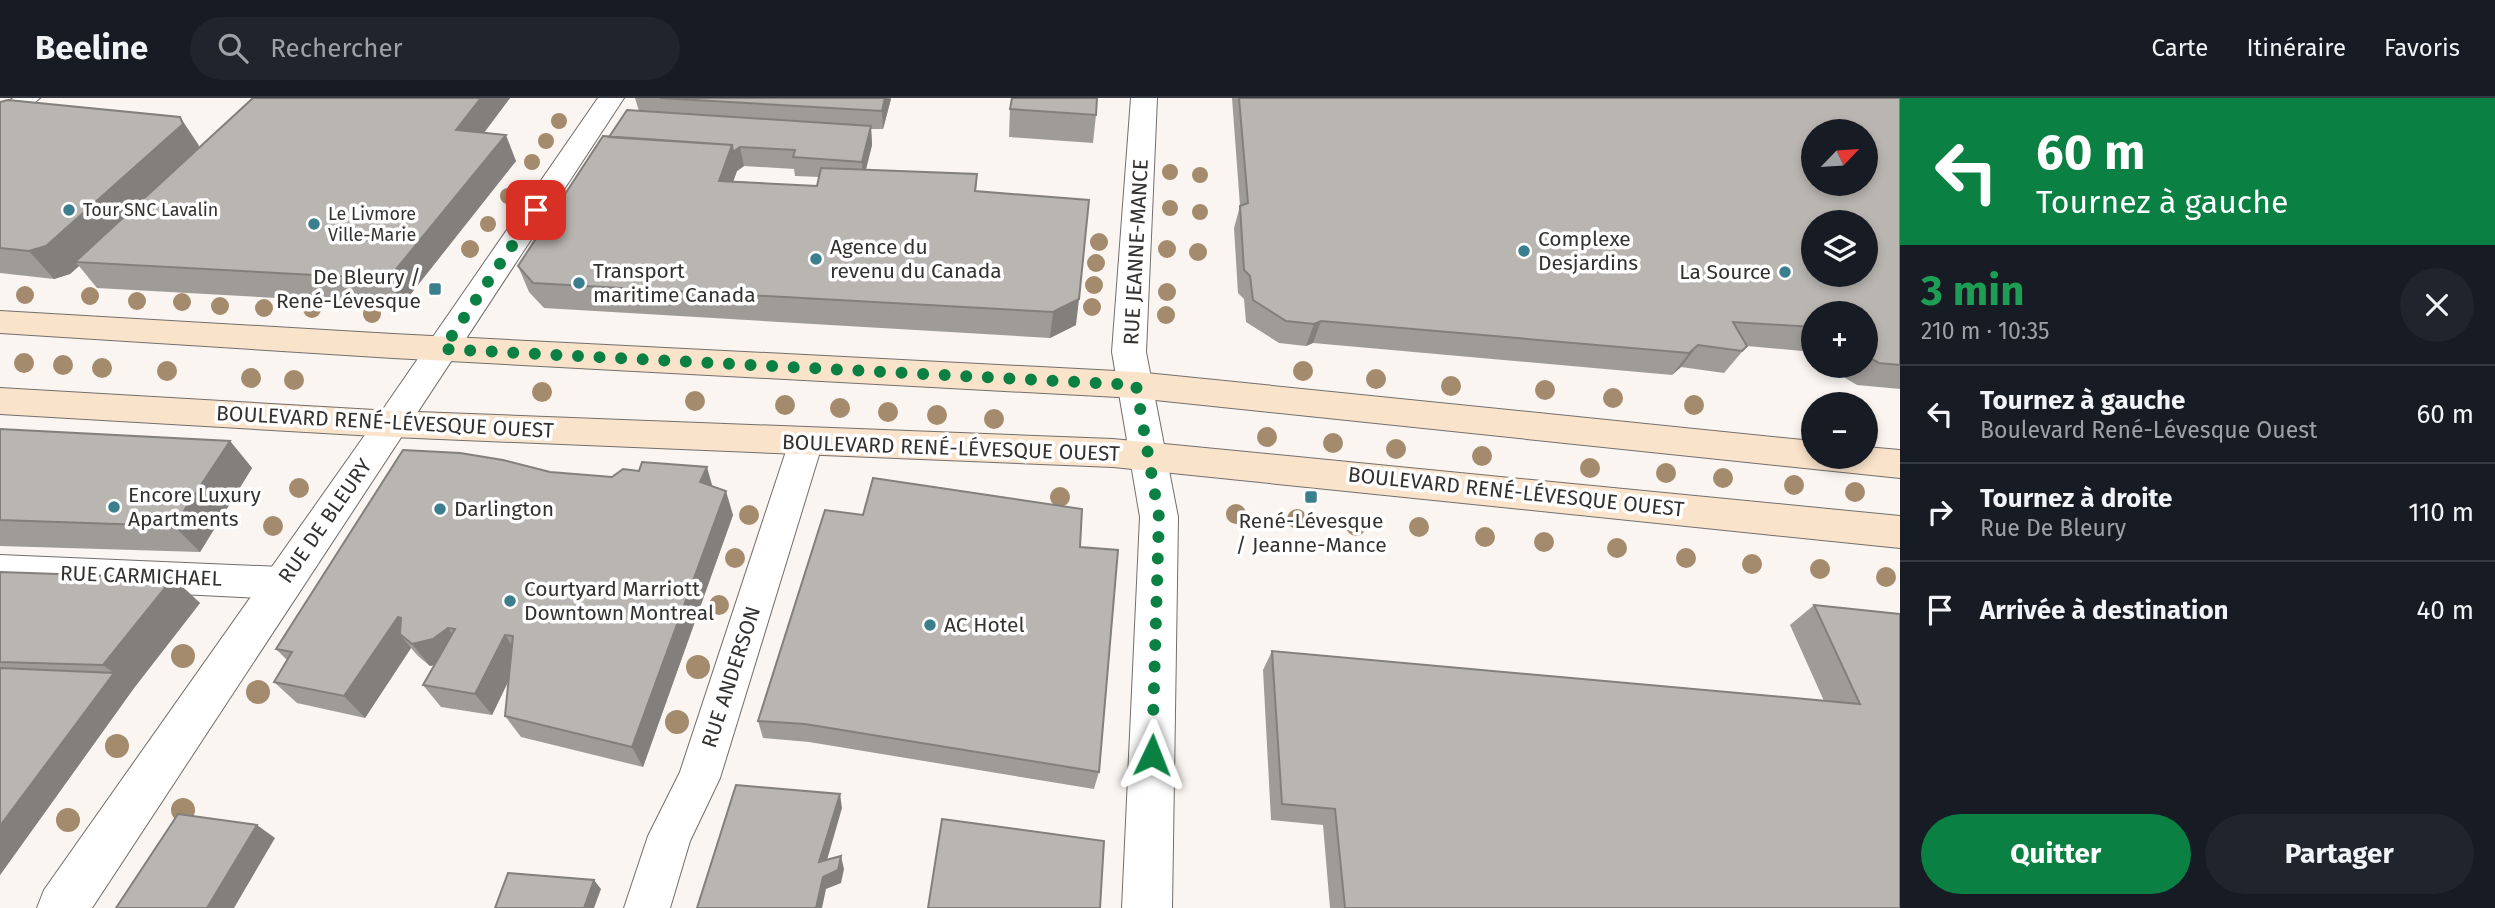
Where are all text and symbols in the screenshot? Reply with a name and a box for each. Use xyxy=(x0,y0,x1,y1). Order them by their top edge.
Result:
search box xyxy=(190,17,680,80)
text: Beeline xyxy=(35,28,148,68)
icon: search xyxy=(214,29,252,67)
text: Rechercher xyxy=(270,33,403,64)
text: Carte xyxy=(2152,34,2208,62)
text: Itinéraire xyxy=(2246,34,2346,62)
text: Favoris xyxy=(2384,34,2460,62)
north arrow xyxy=(1801,119,1878,196)
map controls xyxy=(1801,119,1878,469)
text: 60 m xyxy=(2036,123,2145,182)
icon: left xyxy=(1921,126,2012,217)
street label: RUE JEANNE-MANCE xyxy=(1118,158,1154,346)
pin xyxy=(506,180,566,240)
text: Tournez à gauche xyxy=(2036,183,2288,221)
icon: arrive xyxy=(517,191,555,229)
place label: Tour SNC Lavalin xyxy=(83,199,218,221)
marker: Tour SNC Lavalin xyxy=(61,202,77,218)
place label: Le Livmore Ville-Marie xyxy=(328,203,416,246)
button: layers xyxy=(1801,210,1878,287)
marker: Le Livmore Ville-Marie xyxy=(306,216,322,232)
place label: Complexe Desjardins xyxy=(1538,226,1638,276)
place label: Agence du revenu du Canada xyxy=(830,234,1002,284)
marker: Complexe Desjardins xyxy=(1516,243,1532,259)
marker: Agence du revenu du Canada xyxy=(808,251,824,267)
place label: Transport maritime Canada xyxy=(593,258,756,308)
place label: La Source xyxy=(1679,259,1771,285)
place label: De Bleury / René-Lévesque xyxy=(276,264,421,314)
marker: La Source xyxy=(1777,264,1793,280)
text: 3 min xyxy=(1921,266,2024,316)
button: close xyxy=(2400,268,2474,342)
marker: Transport maritime Canada xyxy=(571,275,587,291)
marker: De Bleury / René-Lévesque xyxy=(427,281,443,297)
button: + xyxy=(1801,301,1878,378)
text: 210 m · 10:35 xyxy=(1921,317,2050,345)
text: Tournez à gauche xyxy=(1980,385,2185,416)
button: − xyxy=(1801,392,1878,469)
icon: left xyxy=(1921,395,1959,433)
text: 60 m xyxy=(2416,399,2474,430)
street label: BOULEVARD RENÉ-LÉVESQUE OUEST xyxy=(216,400,555,444)
text: Boulevard René-Lévesque Ouest xyxy=(1980,416,2317,444)
street label: BOULEVARD RENÉ-LÉVESQUE OUEST xyxy=(782,429,1121,467)
street label: RUE DE BLEURY xyxy=(273,454,378,588)
street label: BOULEVARD RENÉ-LÉVESQUE OUEST xyxy=(1347,461,1686,523)
place label: Encore Luxury Apartments xyxy=(128,482,261,532)
text: Tournez à droite xyxy=(1980,483,2172,514)
marker: René-Lévesque / Jeanne-Mance xyxy=(1303,489,1319,505)
icon: right xyxy=(1921,493,1959,531)
place label: Darlington xyxy=(454,496,554,522)
text: 110 m xyxy=(2408,497,2474,528)
marker: Encore Luxury Apartments xyxy=(106,499,122,515)
marker: Darlington xyxy=(432,501,448,517)
place label: René-Lévesque / Jeanne-Mance xyxy=(1235,508,1387,558)
text: Rue De Bleury xyxy=(1980,514,2126,542)
street label: RUE CARMICHAEL xyxy=(60,560,223,592)
place label: Courtyard Marriott Downtown Montreal xyxy=(524,576,714,626)
icon: arrive xyxy=(1921,591,1959,629)
marker: Courtyard Marriott Downtown Montreal xyxy=(502,593,518,609)
text: Arrivée à destination xyxy=(1980,595,2229,626)
text: 40 m xyxy=(2416,595,2474,626)
street label: RUE ANDERSON xyxy=(696,603,766,751)
place label: AC Hotel xyxy=(944,612,1025,638)
marker: AC Hotel xyxy=(922,617,938,633)
position arrow xyxy=(1115,718,1189,792)
button: Quitter xyxy=(1921,814,2191,894)
button: Partager xyxy=(2205,814,2474,894)

